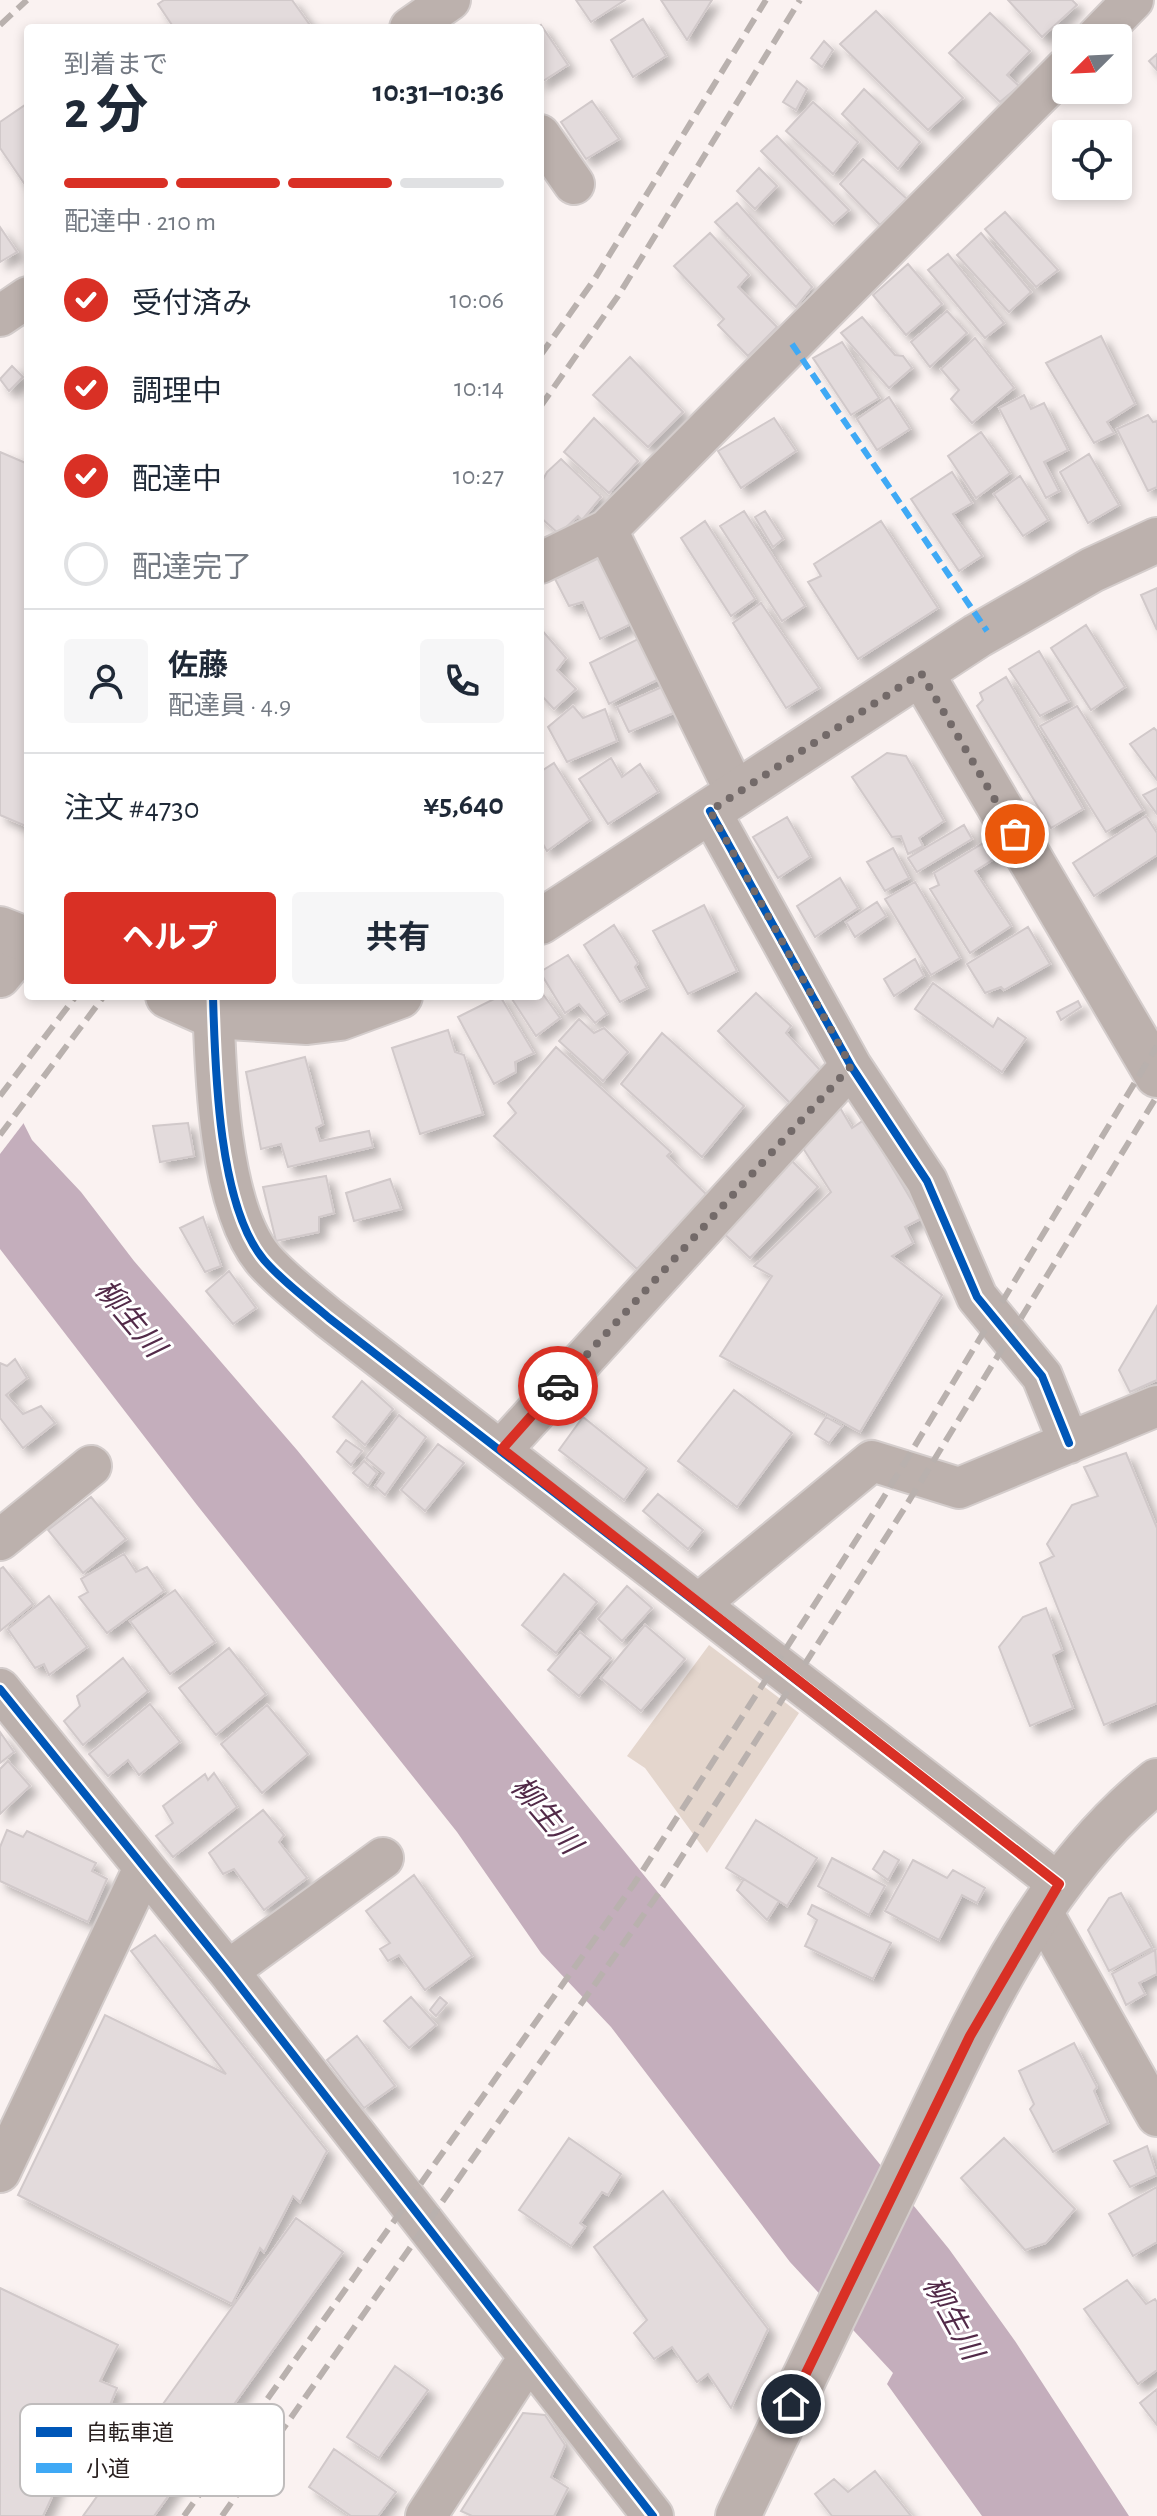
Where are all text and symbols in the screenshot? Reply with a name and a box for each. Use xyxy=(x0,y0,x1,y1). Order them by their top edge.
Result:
north arrow xyxy=(1052,24,1132,104)
map controls xyxy=(1052,24,1132,200)
text: 到着まで xyxy=(64,52,168,78)
text: 10:31–10:36 xyxy=(372,77,504,107)
text: 2 分 xyxy=(64,85,148,137)
button: locate xyxy=(1052,120,1132,200)
text: 配達中 · 210 m xyxy=(64,209,216,235)
icon: check xyxy=(64,278,108,322)
text: 10:06 xyxy=(449,287,504,313)
text: 受付済み xyxy=(132,289,252,319)
icon: check xyxy=(64,366,108,410)
text: 10:14 xyxy=(454,375,504,401)
text: 調理中 xyxy=(132,377,222,407)
icon: check xyxy=(64,454,108,498)
text: 10:27 xyxy=(453,463,504,489)
text: 配達中 xyxy=(132,465,222,495)
text: 配達完了 xyxy=(132,553,252,583)
button: person xyxy=(64,639,148,723)
button: phone xyxy=(420,639,504,723)
text: 佐藤 xyxy=(168,651,228,681)
text: 配達員 · 4.9 xyxy=(168,693,291,719)
text: ¥5,640 xyxy=(423,790,504,820)
text: 注文 #4730 xyxy=(64,794,200,824)
pin xyxy=(981,800,1049,868)
icon: bag xyxy=(993,812,1037,856)
button: ヘルプ xyxy=(64,892,276,984)
button: 共有 xyxy=(292,892,504,984)
water label: 柳生川 xyxy=(89,1273,173,1365)
courier xyxy=(518,1346,598,1426)
icon: car xyxy=(536,1364,580,1408)
water label: 柳生川 xyxy=(505,1770,589,1862)
water label: 柳生川 xyxy=(917,2271,990,2368)
pin xyxy=(757,2370,825,2438)
icon: home xyxy=(769,2382,813,2426)
legend xyxy=(20,2404,284,2496)
text: 自転車道 xyxy=(86,2421,174,2444)
text: 小道 xyxy=(86,2457,130,2480)

